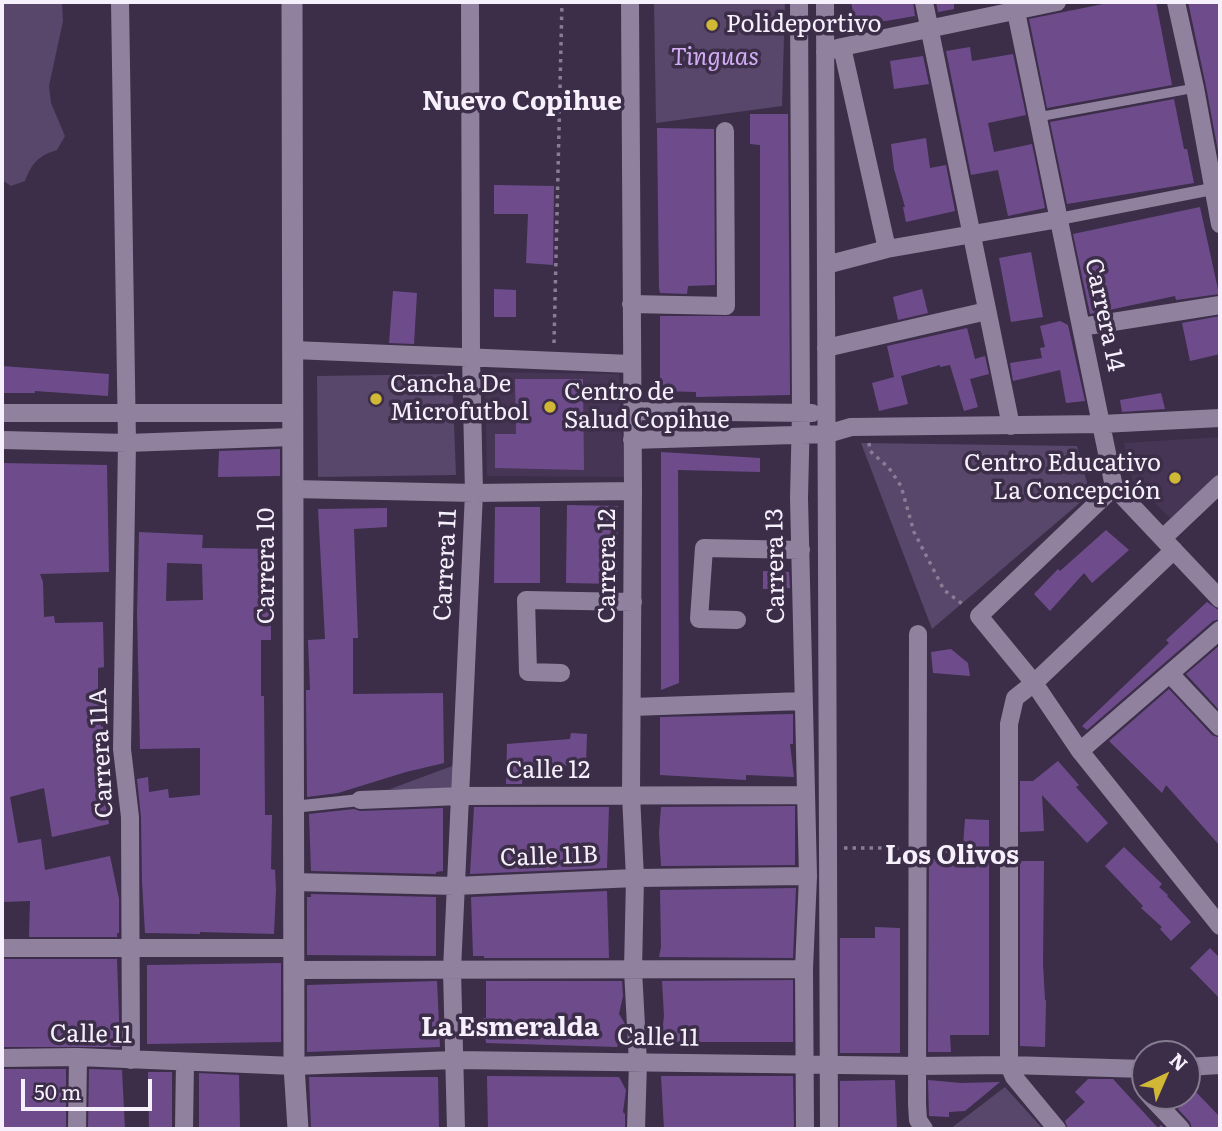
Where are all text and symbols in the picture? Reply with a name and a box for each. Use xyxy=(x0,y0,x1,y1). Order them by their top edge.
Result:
place label: Polideportivo xyxy=(726,11,881,39)
marker: Polideportivo xyxy=(704,17,720,33)
park label: Tinguas xyxy=(671,44,759,72)
district label: Nuevo Copihue xyxy=(422,86,622,118)
street label: Carrera 14 xyxy=(1078,256,1130,374)
place label: Cancha De Microfutbol xyxy=(390,371,529,427)
place label: Centro de Salud Copihue xyxy=(564,379,730,435)
marker: Cancha De Microfutbol xyxy=(368,391,384,407)
marker: Centro de Salud Copihue xyxy=(542,399,558,415)
place label: Centro Educativo La Concepción xyxy=(964,450,1161,506)
marker: Centro Educativo La Concepción xyxy=(1167,470,1183,486)
street label: Carrera 10 xyxy=(253,508,281,624)
street label: Carrera 11 xyxy=(429,508,463,622)
street label: Carrera 13 xyxy=(761,508,791,624)
street label: Carrera 12 xyxy=(594,509,622,623)
street label: Carrera 11A xyxy=(84,687,120,819)
street label: Calle 12 xyxy=(506,757,590,785)
district label: Los Olivos xyxy=(885,840,1019,872)
street label: Calle 11B xyxy=(500,841,598,873)
district label: La Esmeralda xyxy=(421,1012,599,1044)
street label: Calle 11 xyxy=(50,1020,132,1050)
street label: Calle 11 xyxy=(617,1023,699,1053)
north arrow xyxy=(1131,1040,1201,1110)
text: N xyxy=(1164,1046,1195,1077)
scale bar xyxy=(24,1064,156,1108)
text: 50 m xyxy=(34,1075,81,1106)

